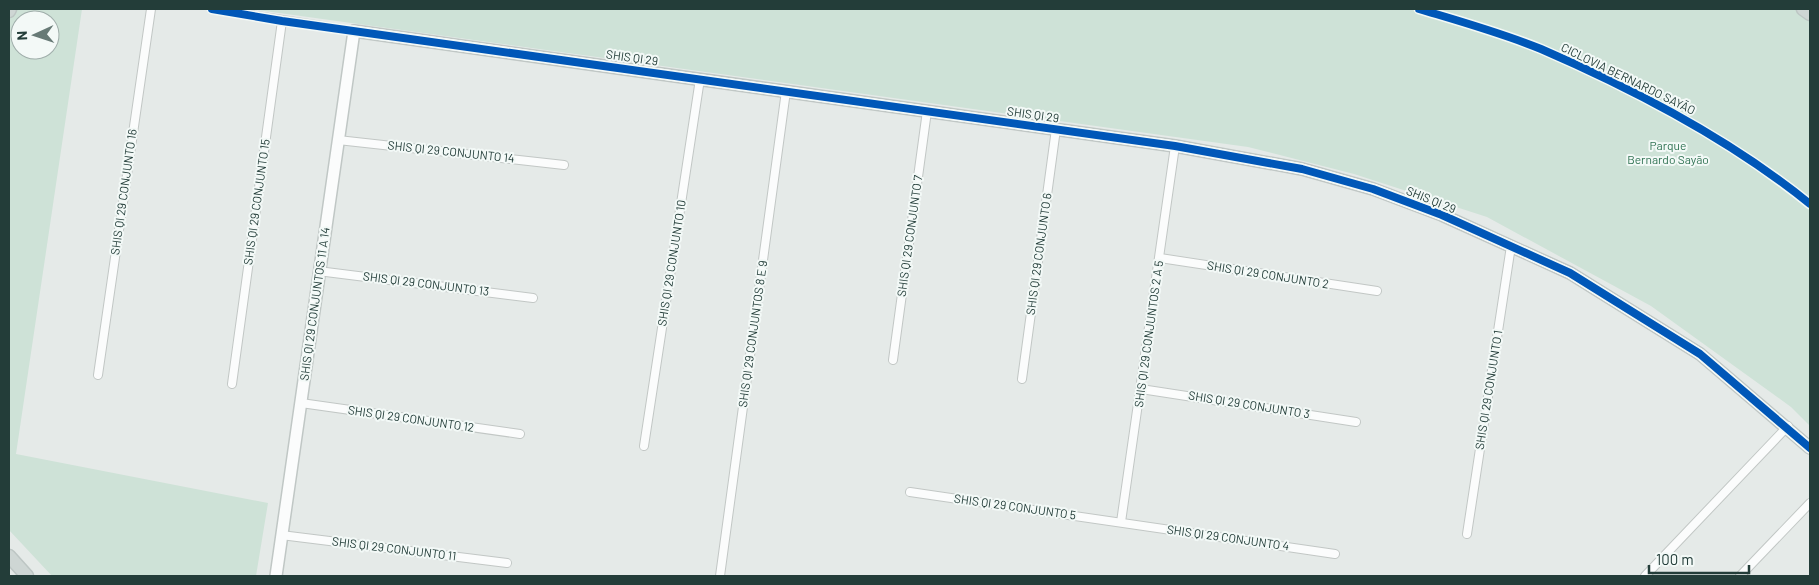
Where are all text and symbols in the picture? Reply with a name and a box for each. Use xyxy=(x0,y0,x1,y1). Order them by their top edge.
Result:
north arrow xyxy=(10,10,60,60)
text: N xyxy=(13,31,30,41)
street label: CICLOVIA BERNARDO SAYÃO xyxy=(1559,39,1698,117)
street label: SHIS QI 29 xyxy=(605,46,659,68)
street label: SHIS QI 29 xyxy=(1006,103,1060,125)
street label: SHIS QI 29 CONJUNTO 16 xyxy=(107,128,139,256)
street label: SHIS QI 29 CONJUNTO 14 xyxy=(387,137,515,165)
street label: SHIS QI 29 CONJUNTO 15 xyxy=(240,138,272,266)
park label: Parque Bernardo Sayão xyxy=(1627,138,1709,166)
street label: SHIS QI 29 CONJUNTO 7 xyxy=(894,174,924,297)
street label: SHIS QI 29 xyxy=(1404,183,1458,215)
street label: SHIS QI 29 CONJUNTO 6 xyxy=(1023,192,1053,316)
street label: SHIS QI 29 CONJUNTO 10 xyxy=(654,199,688,327)
street label: SHIS QI 29 CONJUNTOS 11 A 14 xyxy=(296,226,332,382)
street label: SHIS QI 29 CONJUNTO 2 xyxy=(1206,257,1330,291)
street label: SHIS QI 29 CONJUNTOS 8 E 9 xyxy=(735,259,769,408)
street label: SHIS QI 29 CONJUNTOS 2 A 5 xyxy=(1131,259,1165,408)
street label: SHIS QI 29 CONJUNTO 13 xyxy=(362,268,490,298)
street label: SHIS QI 29 CONJUNTO 1 xyxy=(1472,329,1504,451)
street label: SHIS QI 29 CONJUNTO 3 xyxy=(1187,387,1311,421)
street label: SHIS QI 29 CONJUNTO 12 xyxy=(347,402,475,434)
street label: SHIS QI 29 CONJUNTO 5 xyxy=(953,491,1077,521)
street label: SHIS QI 29 CONJUNTO 4 xyxy=(1166,521,1290,553)
street label: SHIS QI 29 CONJUNTO 11 xyxy=(331,533,457,563)
scale bar xyxy=(1649,542,1749,574)
text: 100 m xyxy=(1656,550,1694,568)

